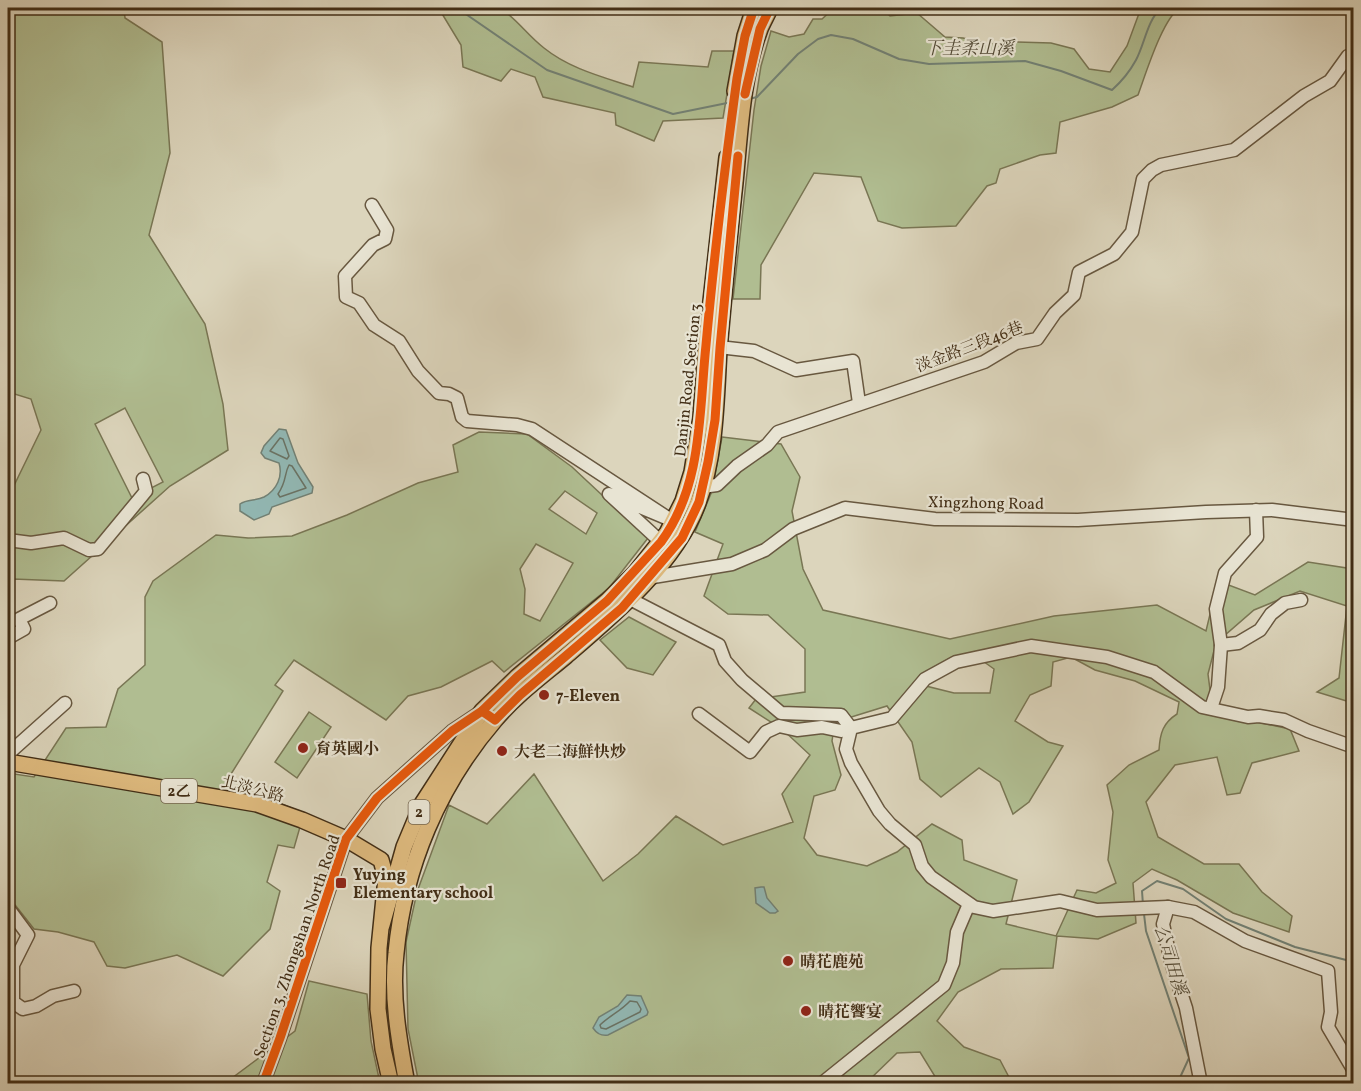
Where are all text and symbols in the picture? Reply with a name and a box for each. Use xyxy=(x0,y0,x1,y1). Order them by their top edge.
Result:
water label: 下圭柔山溪 xyxy=(924,37,1016,62)
street label: Danjin Road Section 3 xyxy=(670,302,708,458)
street label: 淡金路三段46巷 xyxy=(913,317,1027,378)
street label: Xingzhong Road xyxy=(928,492,1044,516)
place label: 7-Eleven xyxy=(556,686,621,708)
marker: 7-Eleven xyxy=(537,688,551,702)
place label: 育英國小 xyxy=(315,739,379,761)
marker: 育英國小 xyxy=(296,741,310,755)
place label: 大老二海鮮快炒 xyxy=(514,742,626,764)
marker: 大老二海鮮快炒 xyxy=(495,744,509,758)
street label: 北淡公路 xyxy=(219,772,286,808)
road number: 2乙 xyxy=(161,779,197,803)
road number: 2 xyxy=(408,800,430,824)
street label: Section 3, Zhongshan North Road xyxy=(249,832,347,1062)
place label: Yuying Elementary school xyxy=(353,865,494,905)
marker: Yuying Elementary school xyxy=(334,876,348,890)
water label: 公司田溪 xyxy=(1147,922,1193,1000)
place label: 晴花鹿苑 xyxy=(800,952,864,974)
marker: 晴花鹿苑 xyxy=(781,954,795,968)
place label: 晴花饗宴 xyxy=(818,1002,882,1024)
marker: 晴花饗宴 xyxy=(799,1004,813,1018)

